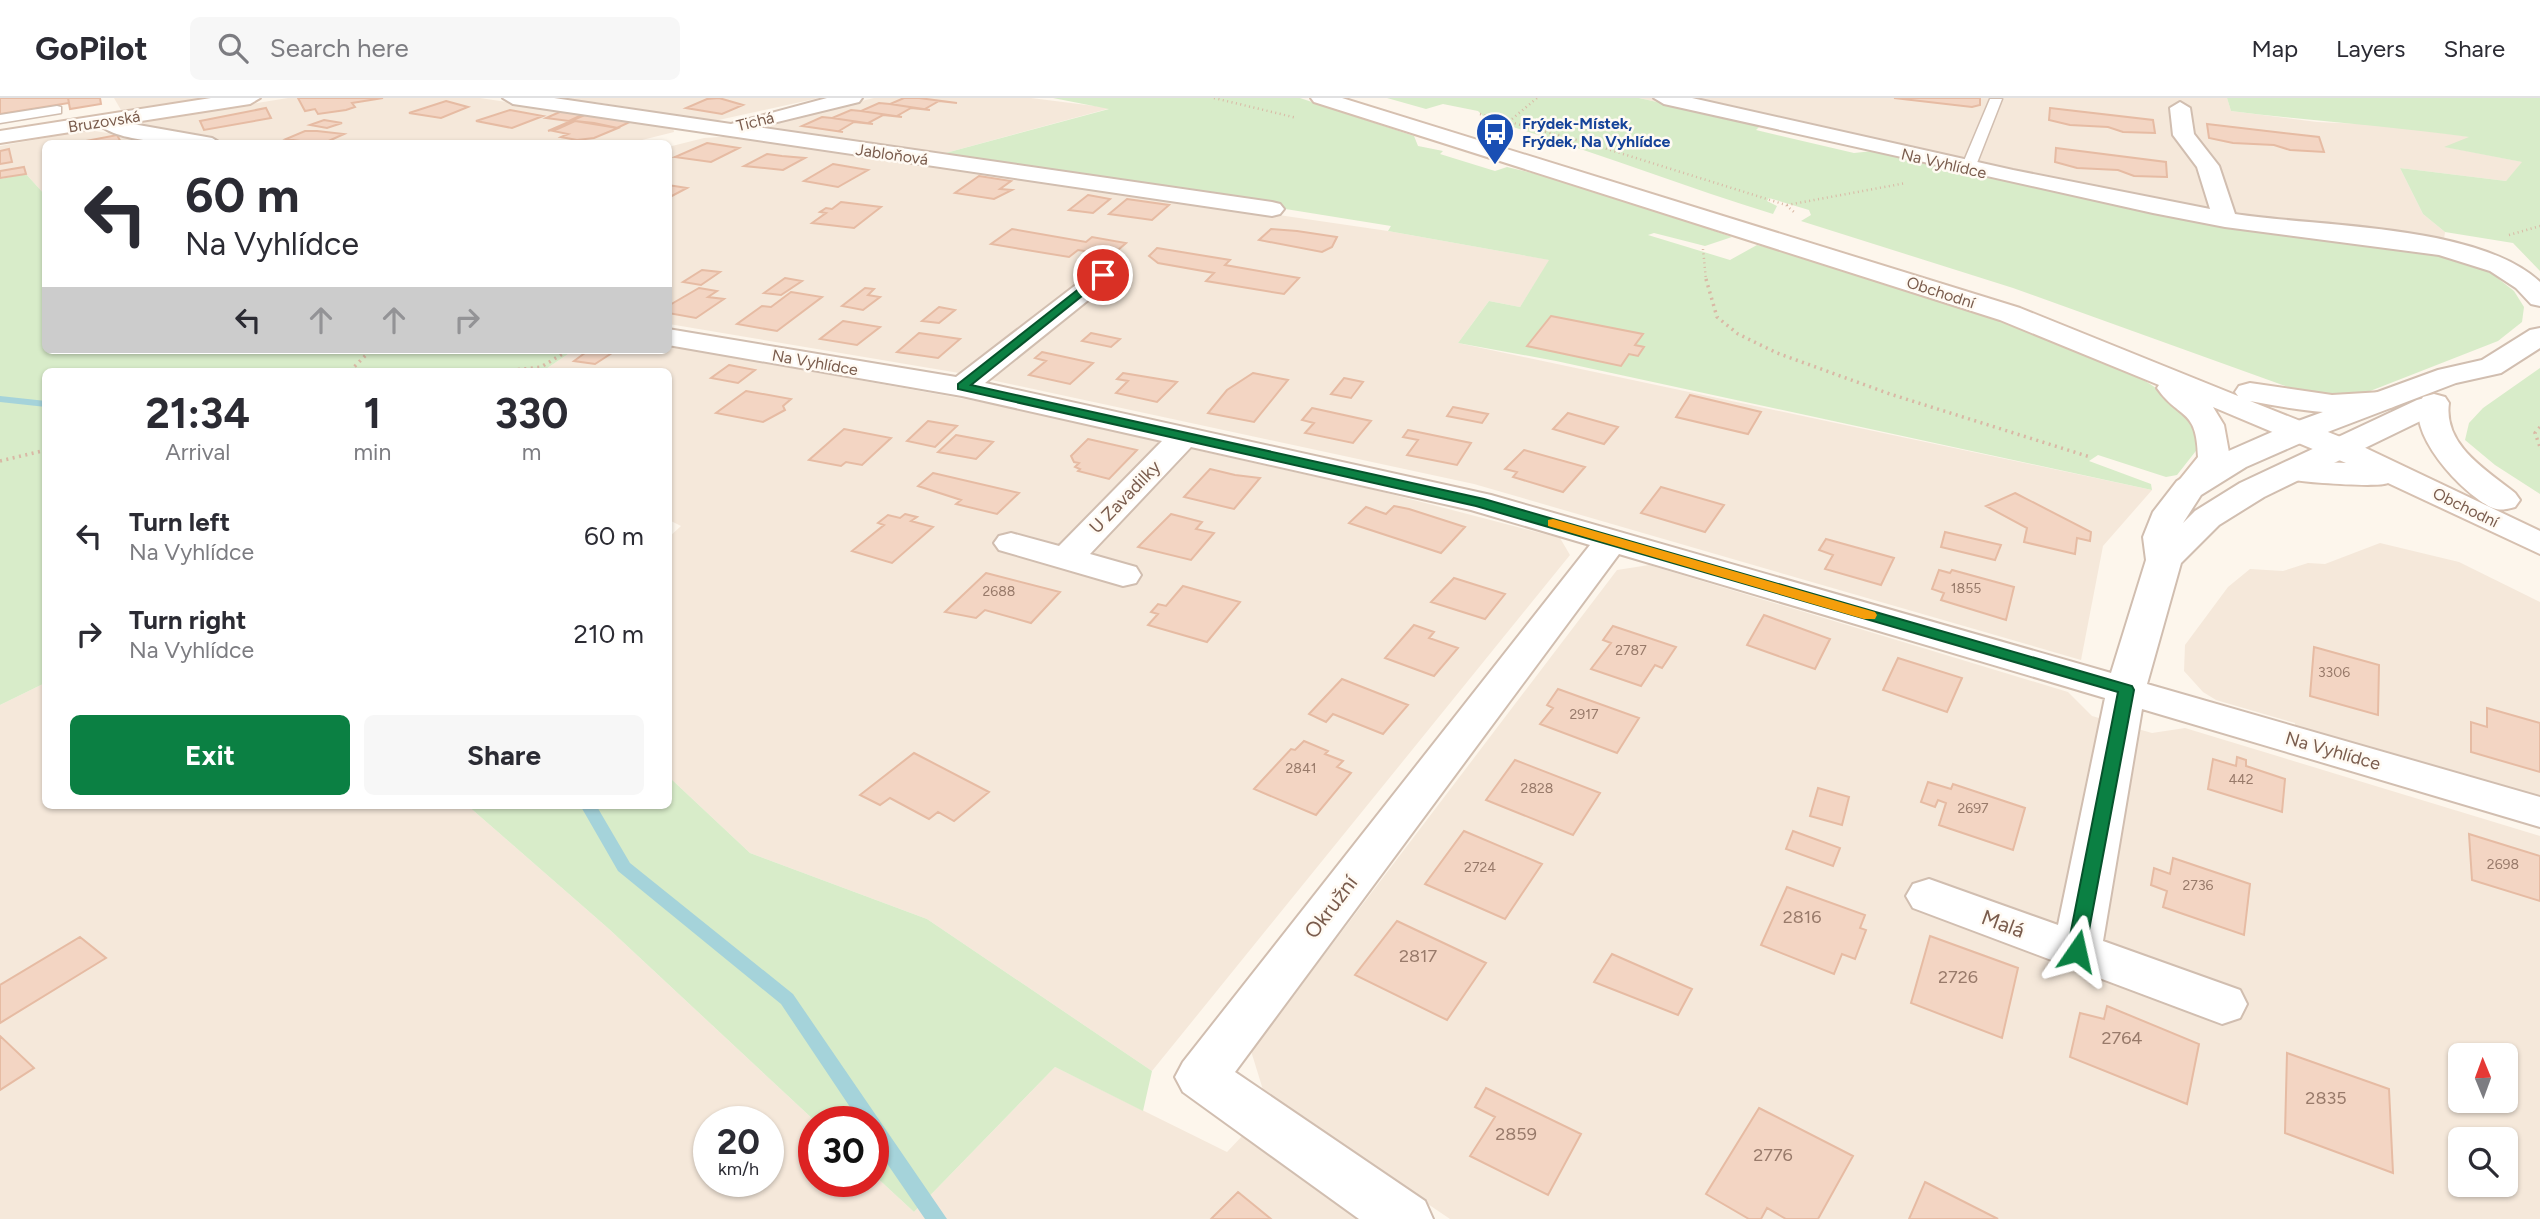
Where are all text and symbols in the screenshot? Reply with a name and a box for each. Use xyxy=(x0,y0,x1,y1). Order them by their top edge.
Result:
search box xyxy=(190,17,680,80)
text: GoPilot xyxy=(35,29,148,68)
icon: search xyxy=(214,29,252,67)
text: Search here xyxy=(270,32,409,64)
text: Map xyxy=(2251,34,2298,63)
text: Layers xyxy=(2336,34,2405,63)
text: Share xyxy=(2443,34,2505,63)
street label: Bruzovská xyxy=(67,106,141,137)
street label: Tichá xyxy=(734,108,776,135)
bus stop icon: Frýdek-Místek, Frýdek, Na Vyhlídce xyxy=(1474,111,1516,166)
place label: Frýdek-Místek, Frýdek, Na Vyhlídce xyxy=(1522,114,1671,151)
street label: Jabloňová xyxy=(855,140,929,169)
street label: Na Vyhlídce xyxy=(1899,144,1989,183)
text: 60 m xyxy=(185,165,300,224)
icon: left xyxy=(70,168,161,259)
text: Na Vyhlídce xyxy=(185,225,359,263)
pin xyxy=(1073,245,1133,305)
icon: arrive xyxy=(1084,256,1122,294)
street label: Obchodní xyxy=(1904,273,1979,313)
icon: left xyxy=(229,301,267,339)
icon: ahead xyxy=(302,301,340,339)
icon: ahead xyxy=(375,301,413,339)
icon: right xyxy=(448,301,486,339)
street label: Na Vyhlídce xyxy=(770,346,860,379)
text: 21:34 xyxy=(145,388,250,439)
text: 1 xyxy=(363,388,381,439)
text: 330 xyxy=(495,388,569,439)
text: Arrival xyxy=(165,438,230,466)
text: min xyxy=(353,438,391,466)
text: m xyxy=(522,438,541,466)
street label: U Zavadilky xyxy=(1085,456,1166,538)
street label: Obchodní xyxy=(2430,483,2503,532)
text: Turn left xyxy=(129,506,230,538)
icon: left xyxy=(70,517,108,555)
text: 60 m xyxy=(584,520,644,552)
text: Na Vyhlídce xyxy=(129,538,254,566)
house number: 1855 xyxy=(1951,580,1981,597)
house number: 2688 xyxy=(983,583,1015,600)
text: Turn right xyxy=(129,604,246,636)
icon: right xyxy=(70,615,108,653)
text: 210 m xyxy=(574,618,644,650)
text: Na Vyhlídce xyxy=(129,636,254,664)
house number: 2787 xyxy=(1615,642,1647,659)
house number: 3306 xyxy=(2318,664,2350,681)
house number: 2917 xyxy=(1569,706,1599,723)
button: Exit xyxy=(70,715,350,795)
button: Share xyxy=(364,715,644,795)
street label: Na Vyhlídce xyxy=(2283,727,2383,775)
house number: 2841 xyxy=(1286,760,1316,777)
house number: 442 xyxy=(2228,771,2254,788)
house number: 2828 xyxy=(1521,780,1553,797)
house number: 2697 xyxy=(1957,800,1989,817)
house number: 2698 xyxy=(2487,856,2519,873)
house number: 2724 xyxy=(1464,859,1496,876)
street label: Okružní xyxy=(1299,869,1363,943)
house number: 2736 xyxy=(2183,877,2214,894)
street label: Malá xyxy=(1978,904,2028,943)
house number: 2816 xyxy=(1783,906,1821,928)
position arrow xyxy=(2040,914,2114,988)
house number: 2817 xyxy=(1399,945,1437,967)
house number: 2726 xyxy=(1938,966,1978,988)
house number: 2764 xyxy=(2101,1027,2143,1049)
north arrow xyxy=(2448,1043,2518,1113)
map controls xyxy=(2448,1043,2518,1197)
house number: 2835 xyxy=(2305,1087,2347,1109)
speed limit sign: 30 xyxy=(798,1106,889,1197)
text: 20 xyxy=(717,1121,760,1163)
house number: 2859 xyxy=(1495,1123,1537,1145)
button: search xyxy=(2448,1127,2518,1197)
house number: 2776 xyxy=(1753,1144,1793,1166)
text: km/h xyxy=(718,1158,759,1180)

